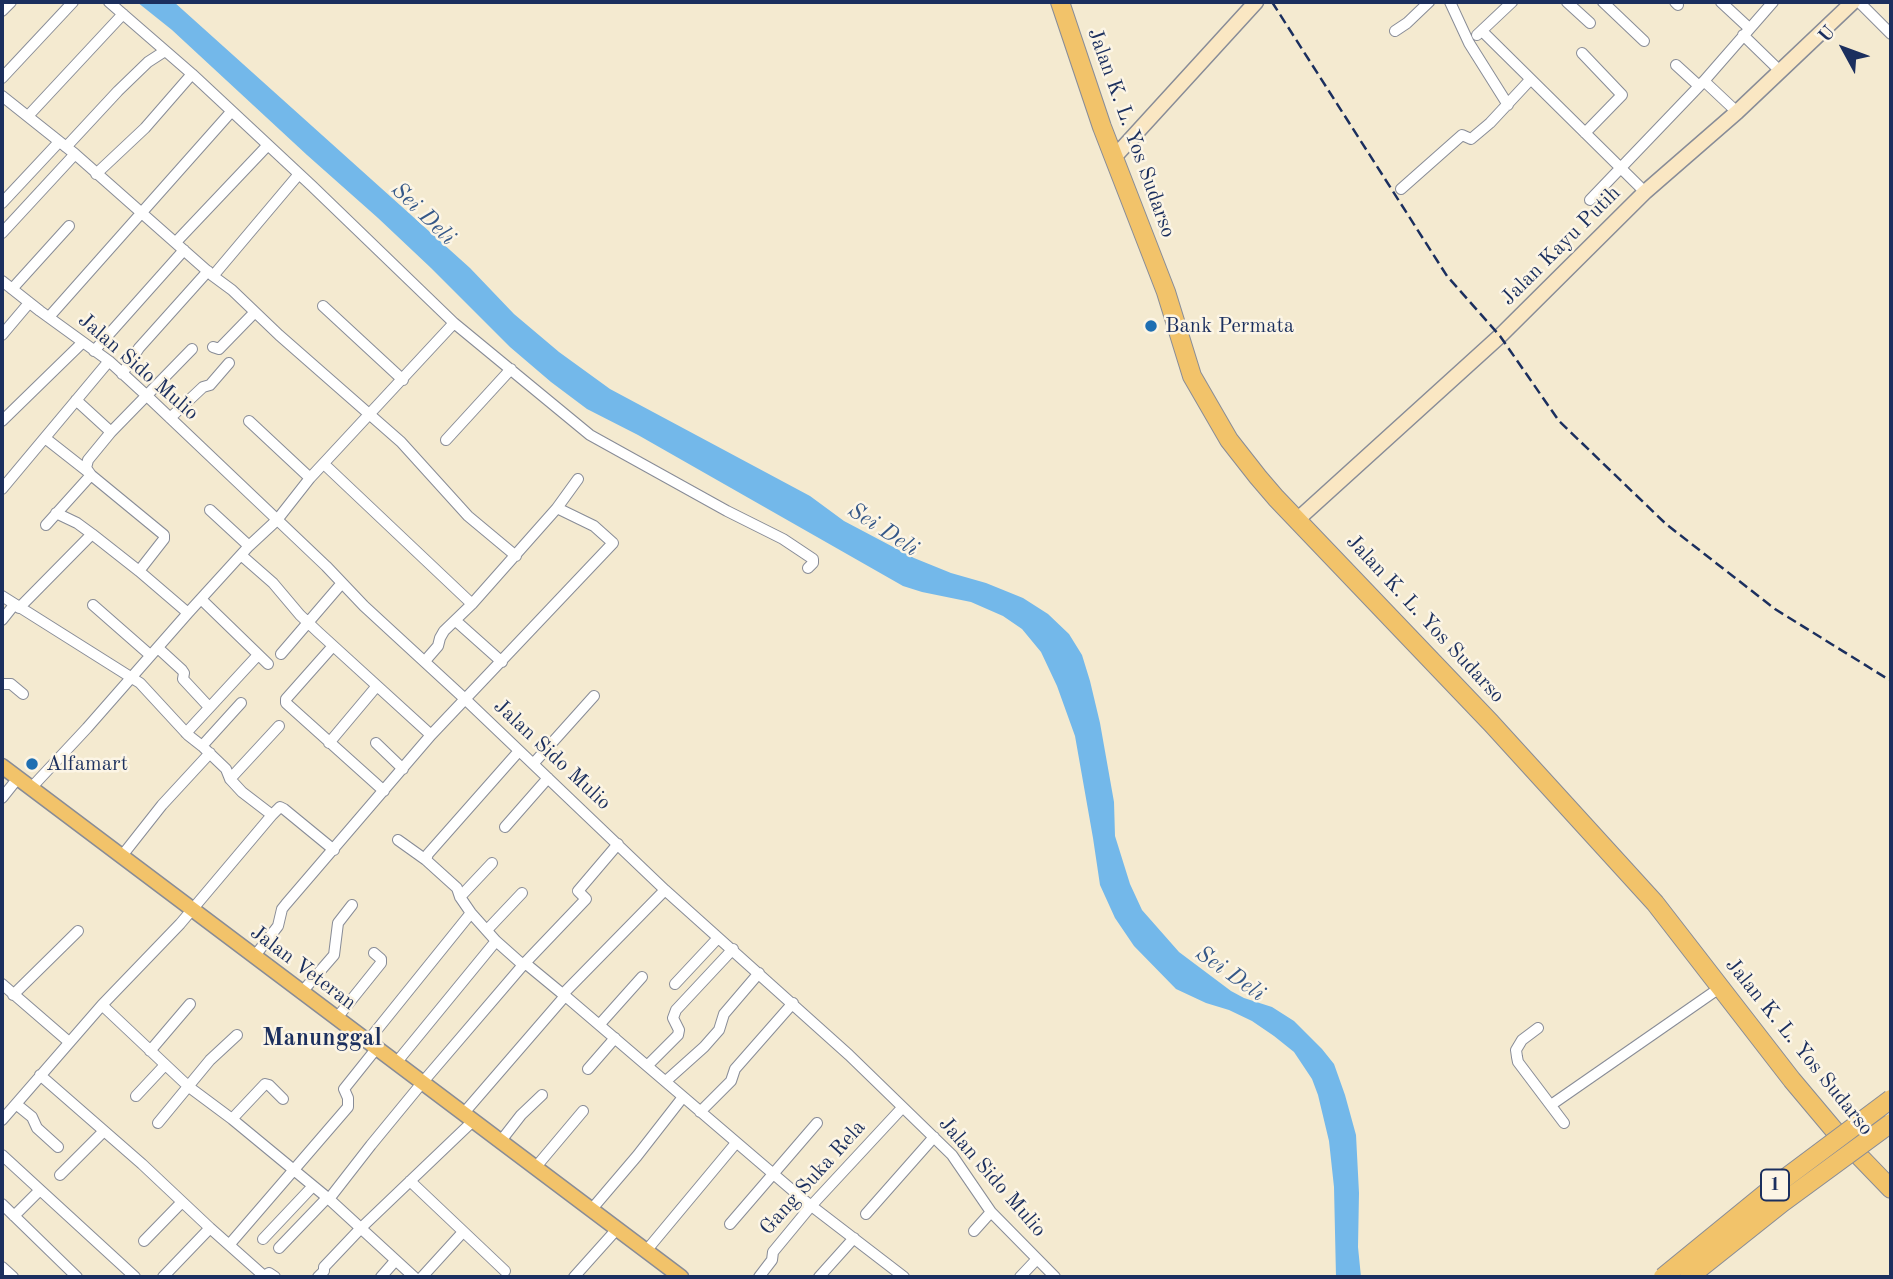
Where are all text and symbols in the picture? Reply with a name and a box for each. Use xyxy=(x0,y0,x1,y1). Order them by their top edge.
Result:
north arrow xyxy=(1809,14,1879,84)
text: U xyxy=(1816,23,1840,47)
street label: Jalan K. L. Yos Sudarso xyxy=(1081,25,1181,241)
water label: Sei Deli xyxy=(385,177,461,251)
street label: Jalan Kayu Putih xyxy=(1496,181,1626,311)
street label: Jalan Sido Mulio xyxy=(73,308,203,426)
place label: Bank Permata xyxy=(1165,313,1294,339)
marker: Bank Permata xyxy=(1143,318,1159,334)
water label: Sei Deli xyxy=(842,497,924,563)
street label: Jalan K. L. Yos Sudarso xyxy=(1340,529,1510,709)
street label: Jalan Sido Mulio xyxy=(488,694,616,816)
place label: Alfamart xyxy=(46,751,128,777)
marker: Alfamart xyxy=(24,756,40,772)
street label: Jalan Veteran xyxy=(245,920,361,1016)
water label: Sei Deli xyxy=(1190,940,1270,1008)
street label: Jalan K. L. Yos Sudarso xyxy=(1720,953,1878,1141)
district label: Manunggal xyxy=(262,1025,382,1053)
street label: Jalan Sido Mulio xyxy=(933,1112,1051,1242)
street label: Gang Suka Rela xyxy=(755,1115,871,1241)
road number: 1 xyxy=(1761,1170,1789,1200)

